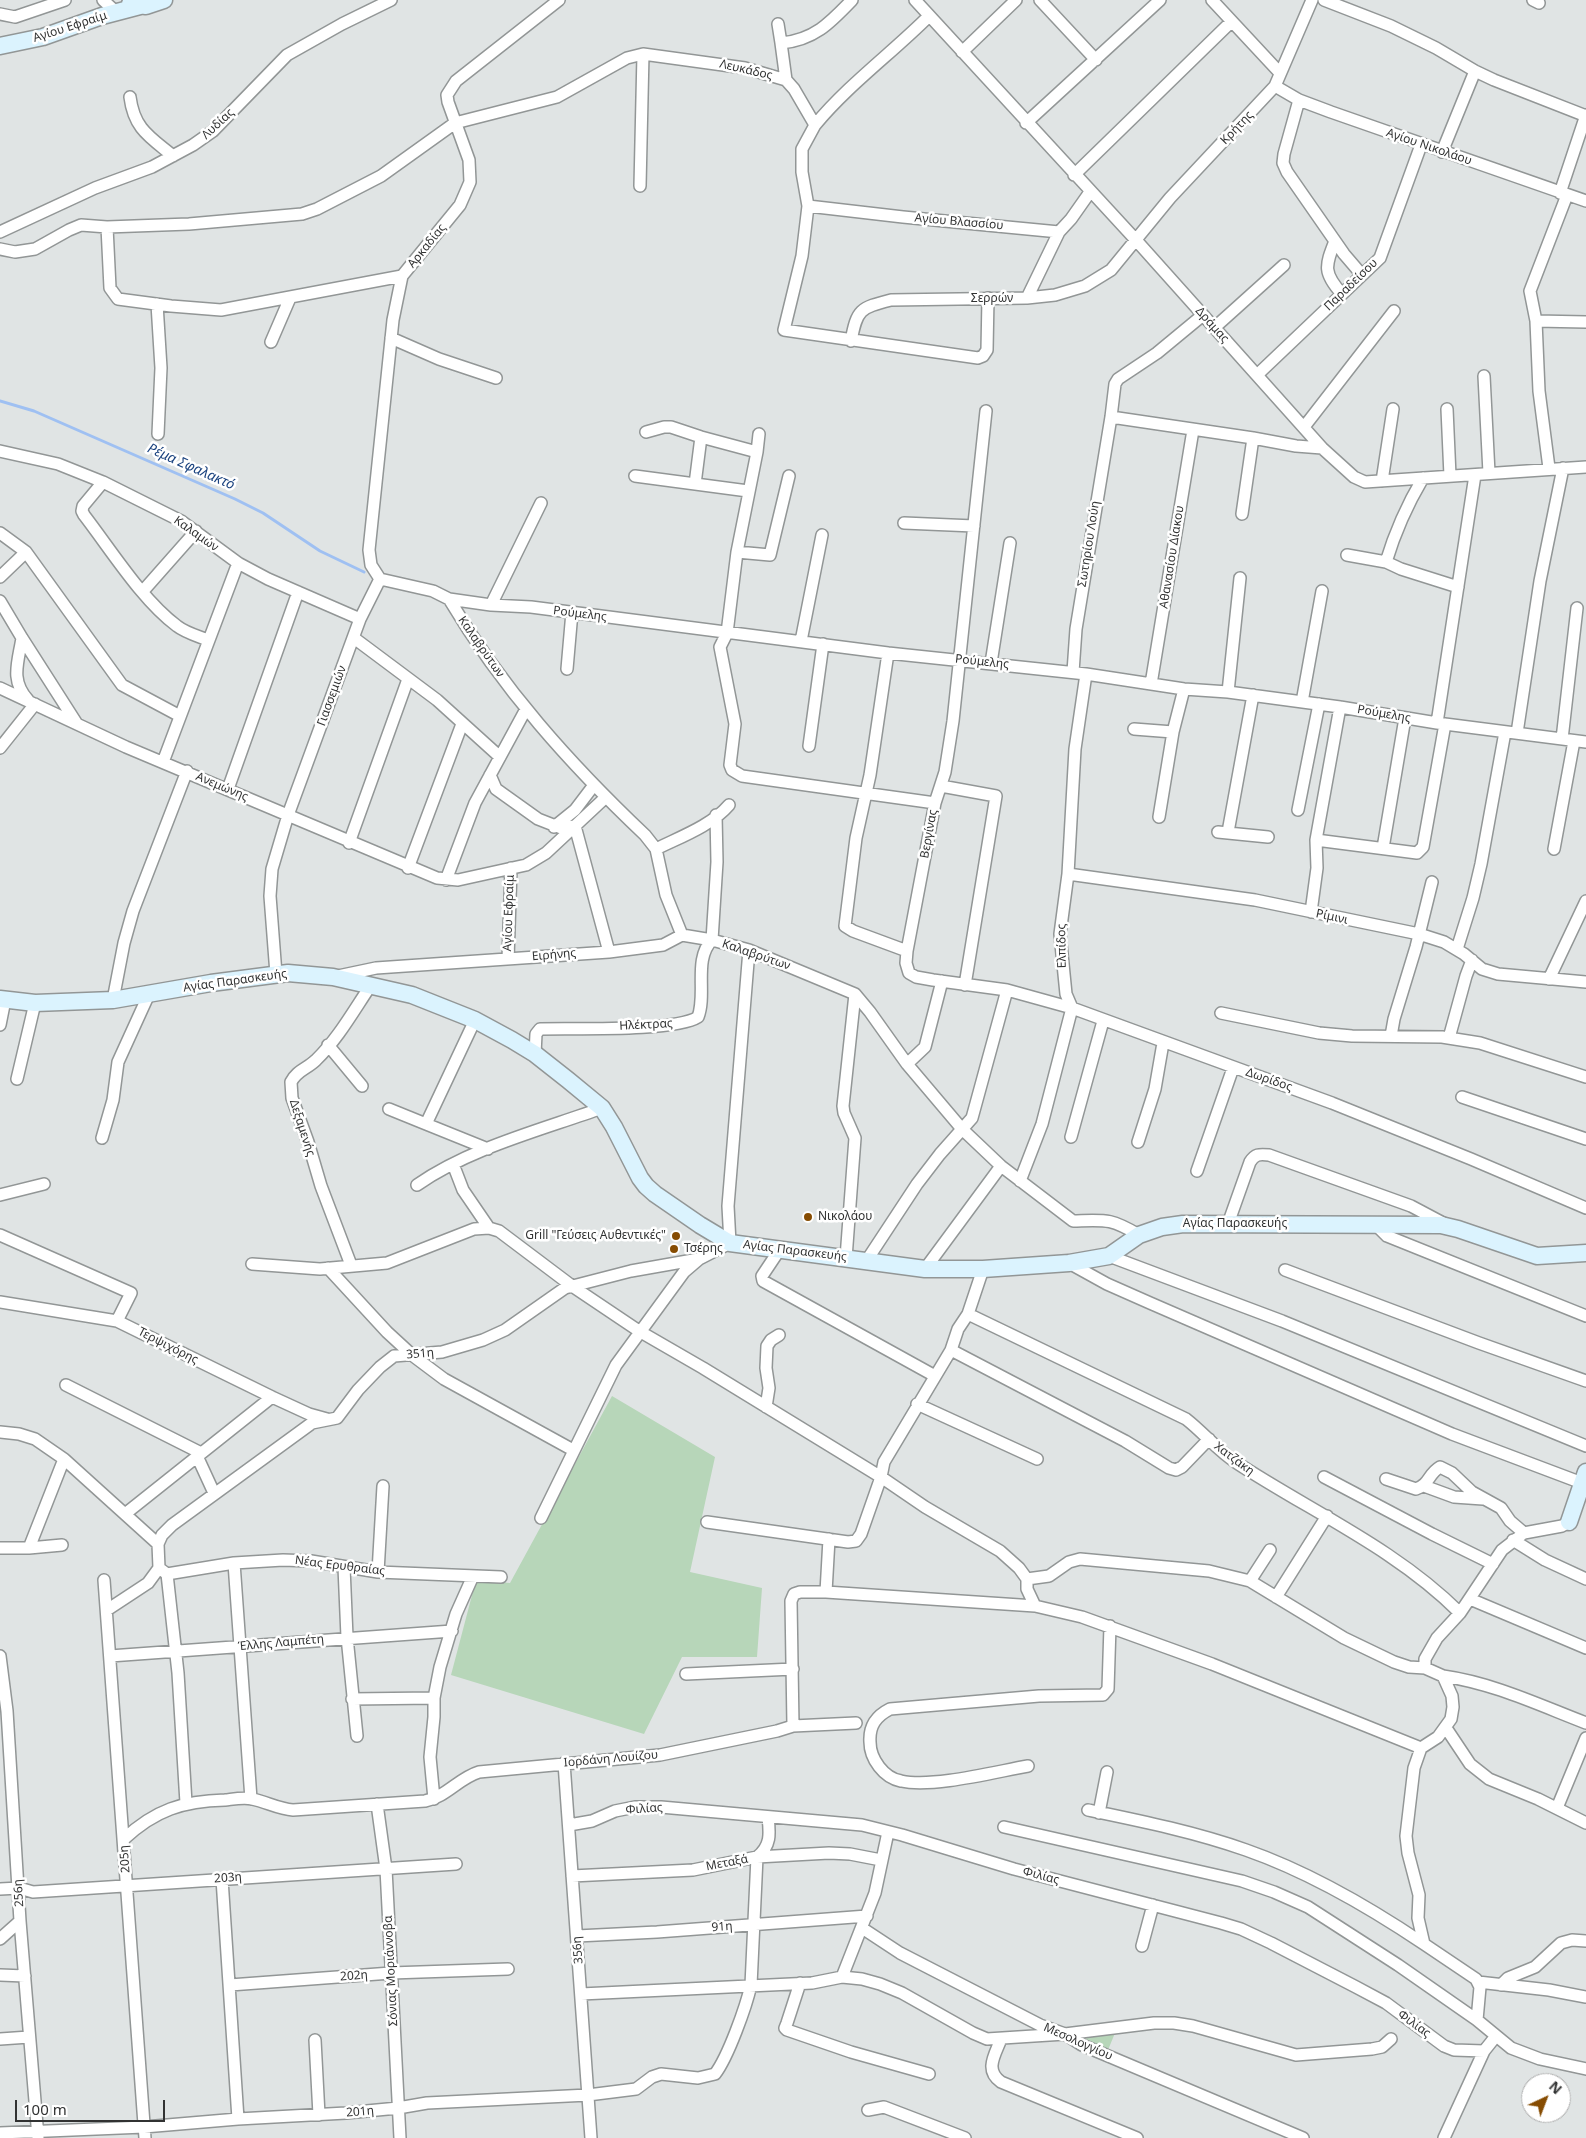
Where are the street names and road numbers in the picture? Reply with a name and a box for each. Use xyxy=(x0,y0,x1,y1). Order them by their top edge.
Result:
street label: Αγίου Εφραίμ xyxy=(31,8,109,46)
street label: Λευκάδος xyxy=(718,57,774,83)
street label: Λυδίας xyxy=(199,106,237,142)
street label: Κρήτης xyxy=(1218,108,1256,148)
street label: Αγίου Νικολάου xyxy=(1384,126,1474,168)
street label: Αγίου Βλασσίου xyxy=(914,211,1004,233)
street label: Αρκαδίας xyxy=(405,221,449,271)
street label: Παραδείσου xyxy=(1321,256,1381,314)
street label: Σερρών xyxy=(971,292,1013,306)
street label: Δράμας xyxy=(1192,304,1232,346)
street label: Σωτηρίου Λούη xyxy=(1075,500,1103,588)
street label: Αθανασίου Δίακου xyxy=(1157,504,1187,610)
street label: Καλαμών xyxy=(171,513,221,555)
street label: Ρούμελης xyxy=(552,604,608,624)
street label: Καλαβρύτων xyxy=(455,614,507,680)
street label: Ρούμελης xyxy=(954,652,1010,672)
street label: Γιασσεμιών xyxy=(314,664,350,728)
street label: Ρούμελης xyxy=(1356,702,1412,726)
street label: Ανεμώνης xyxy=(194,770,250,804)
street label: Βεργίνας xyxy=(918,808,940,860)
street label: Αγίου Εφραίμ xyxy=(500,874,518,952)
street label: Ρίμινι xyxy=(1315,907,1349,927)
street label: Ελπίδος xyxy=(1054,924,1070,968)
street label: Καλαβρύτων xyxy=(720,937,792,973)
street label: Ειρήνης xyxy=(531,946,577,964)
street label: Αγίας Παρασκευής xyxy=(182,967,288,995)
street label: Ηλέκτρας xyxy=(619,1016,673,1034)
street label: Δωρίδος xyxy=(1244,1065,1294,1095)
street label: Δεξαμενής xyxy=(286,1098,318,1158)
street label: Αγίας Παρασκευής xyxy=(1183,1217,1287,1231)
street label: Αγίας Παρασκευής xyxy=(742,1237,848,1265)
street label: Τερψιχόρης xyxy=(135,1325,201,1367)
street label: 351η xyxy=(405,1346,435,1362)
street label: Χατζάκη xyxy=(1211,1439,1257,1479)
street label: Νέας Ερυθραίας xyxy=(294,1553,386,1579)
street label: Έλλης Λαμπέτη xyxy=(237,1632,325,1654)
street label: Ιορδάνη Λουίζου xyxy=(563,1748,659,1770)
street label: Φιλίας xyxy=(625,1801,663,1817)
street label: 205η xyxy=(117,1845,133,1873)
street label: Μεταξά xyxy=(705,1852,749,1874)
street label: Φιλίας xyxy=(1021,1864,1061,1888)
street label: 203η xyxy=(214,1870,242,1886)
street label: 256η xyxy=(11,1879,27,1907)
street label: Σόνιας Μοριάννοβα xyxy=(381,1915,401,2027)
street label: 91η xyxy=(711,1919,733,1935)
street label: 356η xyxy=(570,1936,586,1964)
street label: 202η xyxy=(340,1968,368,1984)
street label: Φιλίας xyxy=(1395,2007,1433,2041)
street label: Μεσολογγίου xyxy=(1041,2020,1115,2064)
street label: 201η xyxy=(345,2104,375,2120)

